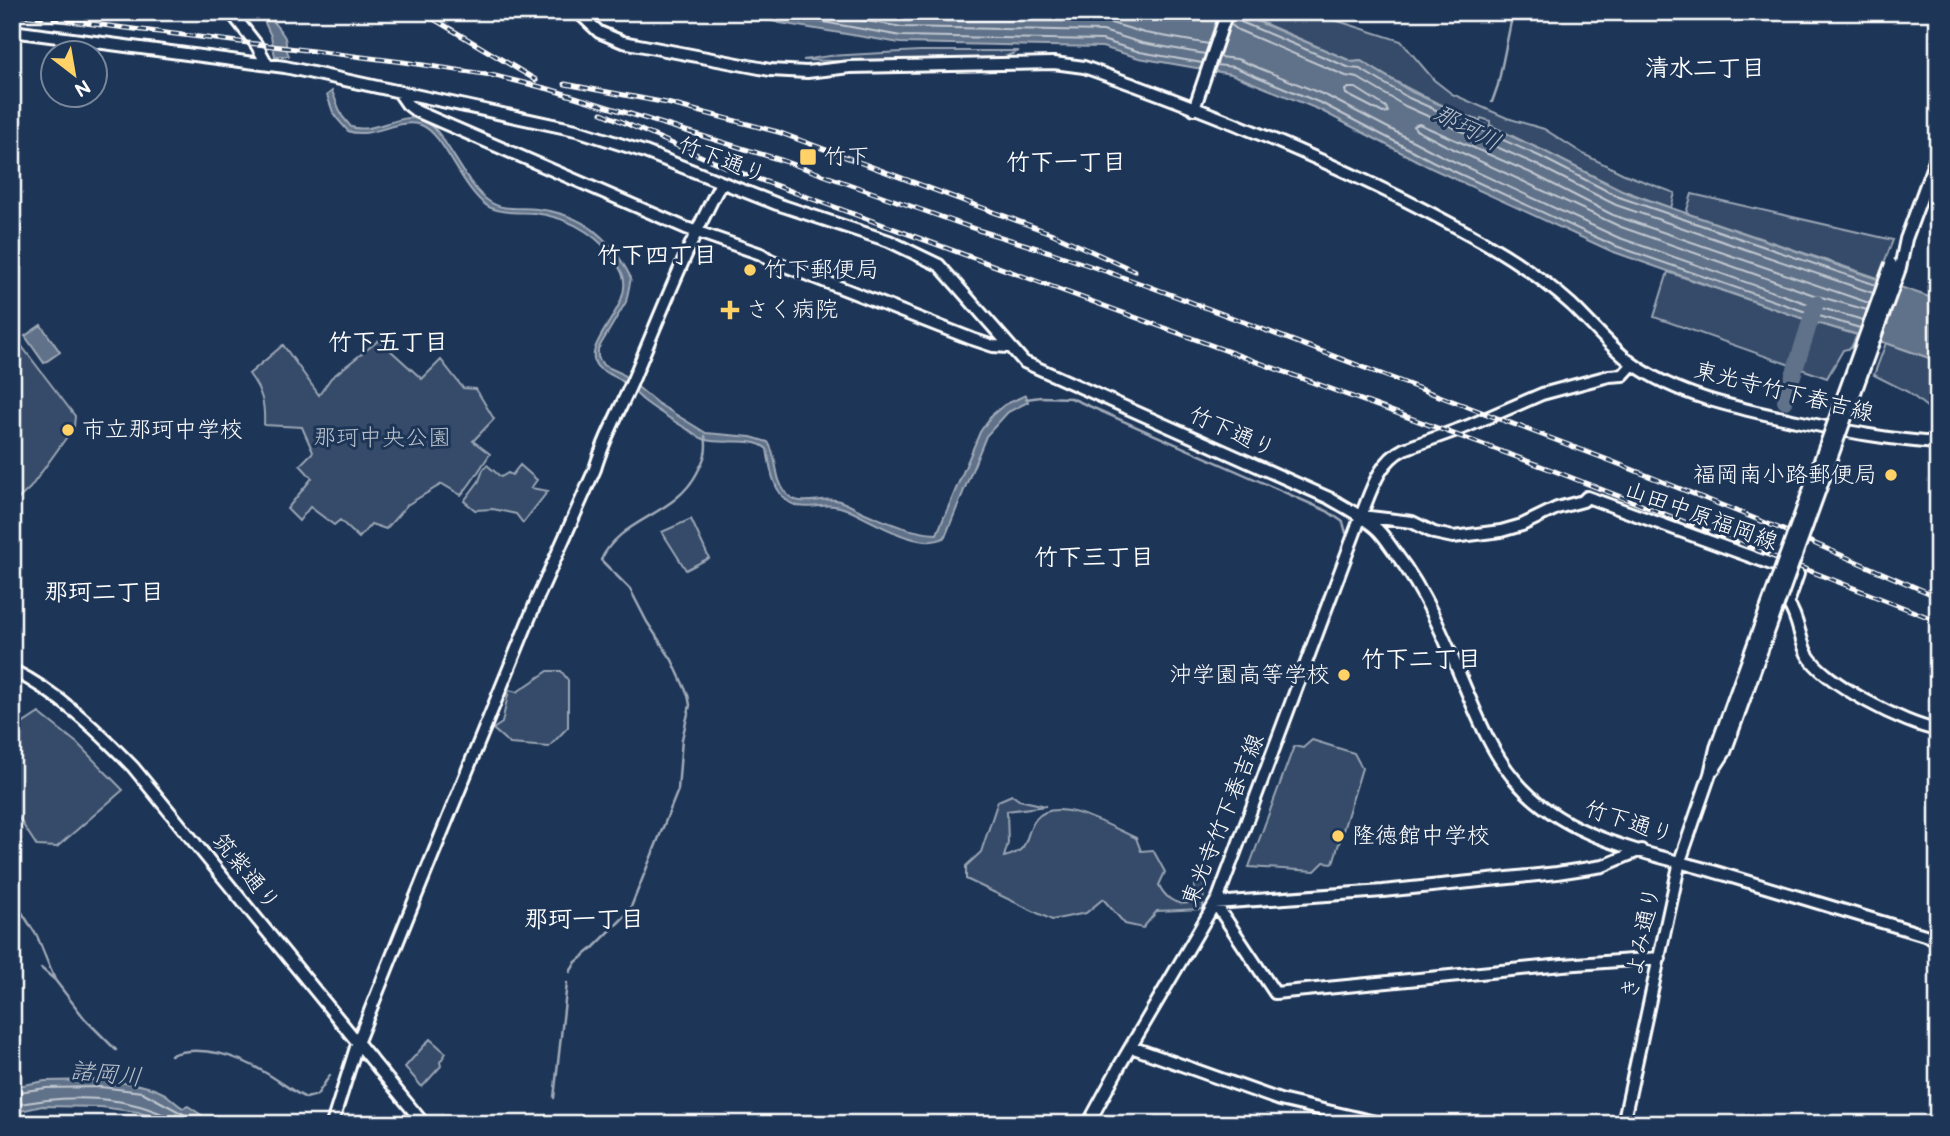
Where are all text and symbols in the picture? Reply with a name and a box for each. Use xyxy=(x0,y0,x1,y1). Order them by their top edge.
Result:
north arrow xyxy=(38,38,108,108)
district label: 清水二丁目 xyxy=(1645,54,1765,83)
text: N xyxy=(70,74,94,101)
water label: 那珂川 xyxy=(1428,99,1506,157)
street label: 竹下通り xyxy=(674,130,770,190)
place label: 竹下 xyxy=(824,143,870,171)
marker: 竹下 xyxy=(798,147,818,167)
district label: 竹下一丁目 xyxy=(1006,148,1126,177)
district label: 竹下四丁目 xyxy=(597,241,717,270)
place label: 竹下郵便局 xyxy=(764,256,879,284)
marker: 竹下郵便局 xyxy=(742,262,758,278)
place label: さく病院 xyxy=(746,296,838,324)
marker: さく病院 xyxy=(720,300,740,320)
district label: 竹下五丁目 xyxy=(328,328,448,357)
street label: 東光寺竹下春吉線 xyxy=(1691,356,1877,428)
street label: 竹下通り xyxy=(1184,401,1280,463)
place label: 市立那珂中学校 xyxy=(82,416,243,444)
marker: 市立那珂中学校 xyxy=(60,422,76,438)
park label: 那珂中央公園 xyxy=(313,424,451,452)
place label: 福岡南小路郵便局 xyxy=(1693,461,1877,489)
marker: 福岡南小路郵便局 xyxy=(1883,467,1899,483)
street label: 山田中原福岡線 xyxy=(1621,475,1781,557)
district label: 竹下三丁目 xyxy=(1034,543,1154,572)
district label: 那珂二丁目 xyxy=(44,578,164,607)
district label: 竹下二丁目 xyxy=(1361,645,1481,674)
place label: 沖学園高等学校 xyxy=(1169,661,1330,689)
marker: 沖学園高等学校 xyxy=(1336,667,1352,683)
street label: 東光寺竹下春吉線 xyxy=(1176,729,1270,911)
street label: 竹下通り xyxy=(1581,794,1677,850)
place label: 隆徳館中学校 xyxy=(1352,822,1490,850)
street label: 筑紫通り xyxy=(206,827,286,917)
marker: 隆徳館中学校 xyxy=(1330,828,1346,844)
street label: きよみ通り xyxy=(1615,884,1667,1002)
district label: 那珂一丁目 xyxy=(524,905,644,934)
water label: 諸岡川 xyxy=(69,1056,143,1092)

